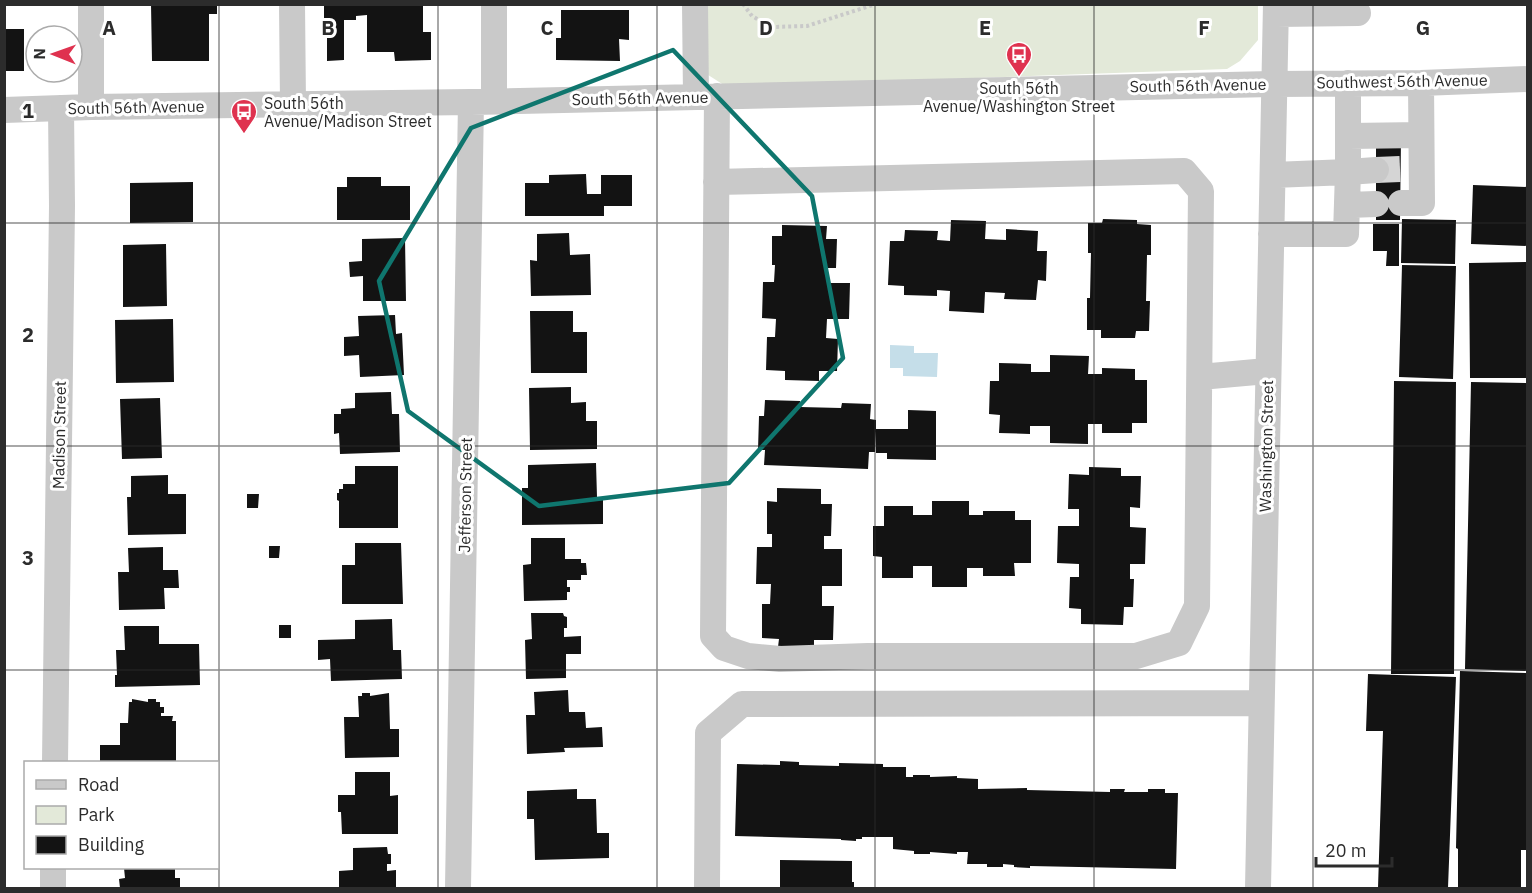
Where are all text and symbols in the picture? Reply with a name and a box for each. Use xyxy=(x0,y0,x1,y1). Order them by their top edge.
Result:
text: A xyxy=(102,14,116,41)
text: B xyxy=(321,14,335,41)
text: C xyxy=(540,14,554,41)
text: D xyxy=(759,14,773,41)
text: E xyxy=(979,14,991,41)
text: F xyxy=(1198,14,1210,41)
text: G xyxy=(1416,14,1430,41)
north arrow xyxy=(24,24,84,84)
bus stop icon: South 56th Avenue/Washington Street xyxy=(1004,40,1034,78)
text: N xyxy=(29,48,49,60)
street label: Southwest 56th Avenue xyxy=(1316,70,1488,92)
street label: South 56th Avenue xyxy=(1129,74,1267,96)
place label: South 56th Avenue/Washington Street xyxy=(923,78,1115,116)
street label: South 56th Avenue xyxy=(571,87,709,109)
place label: South 56th Avenue/Madison Street xyxy=(264,93,432,131)
street label: South 56th Avenue xyxy=(67,96,205,118)
text: 1 xyxy=(22,97,34,124)
bus stop icon: South 56th Avenue/Madison Street xyxy=(229,97,259,135)
text: 2 xyxy=(22,321,34,348)
street label: Washington Street xyxy=(1255,380,1277,512)
street label: Madison Street xyxy=(48,381,70,489)
street label: Jefferson Street xyxy=(454,437,476,553)
text: 3 xyxy=(22,544,34,571)
legend xyxy=(24,761,219,869)
text: Road xyxy=(78,773,119,796)
text: Park xyxy=(78,803,115,826)
scale bar xyxy=(1316,830,1392,868)
text: Building xyxy=(78,833,145,856)
text: 20 m xyxy=(1325,839,1367,862)

